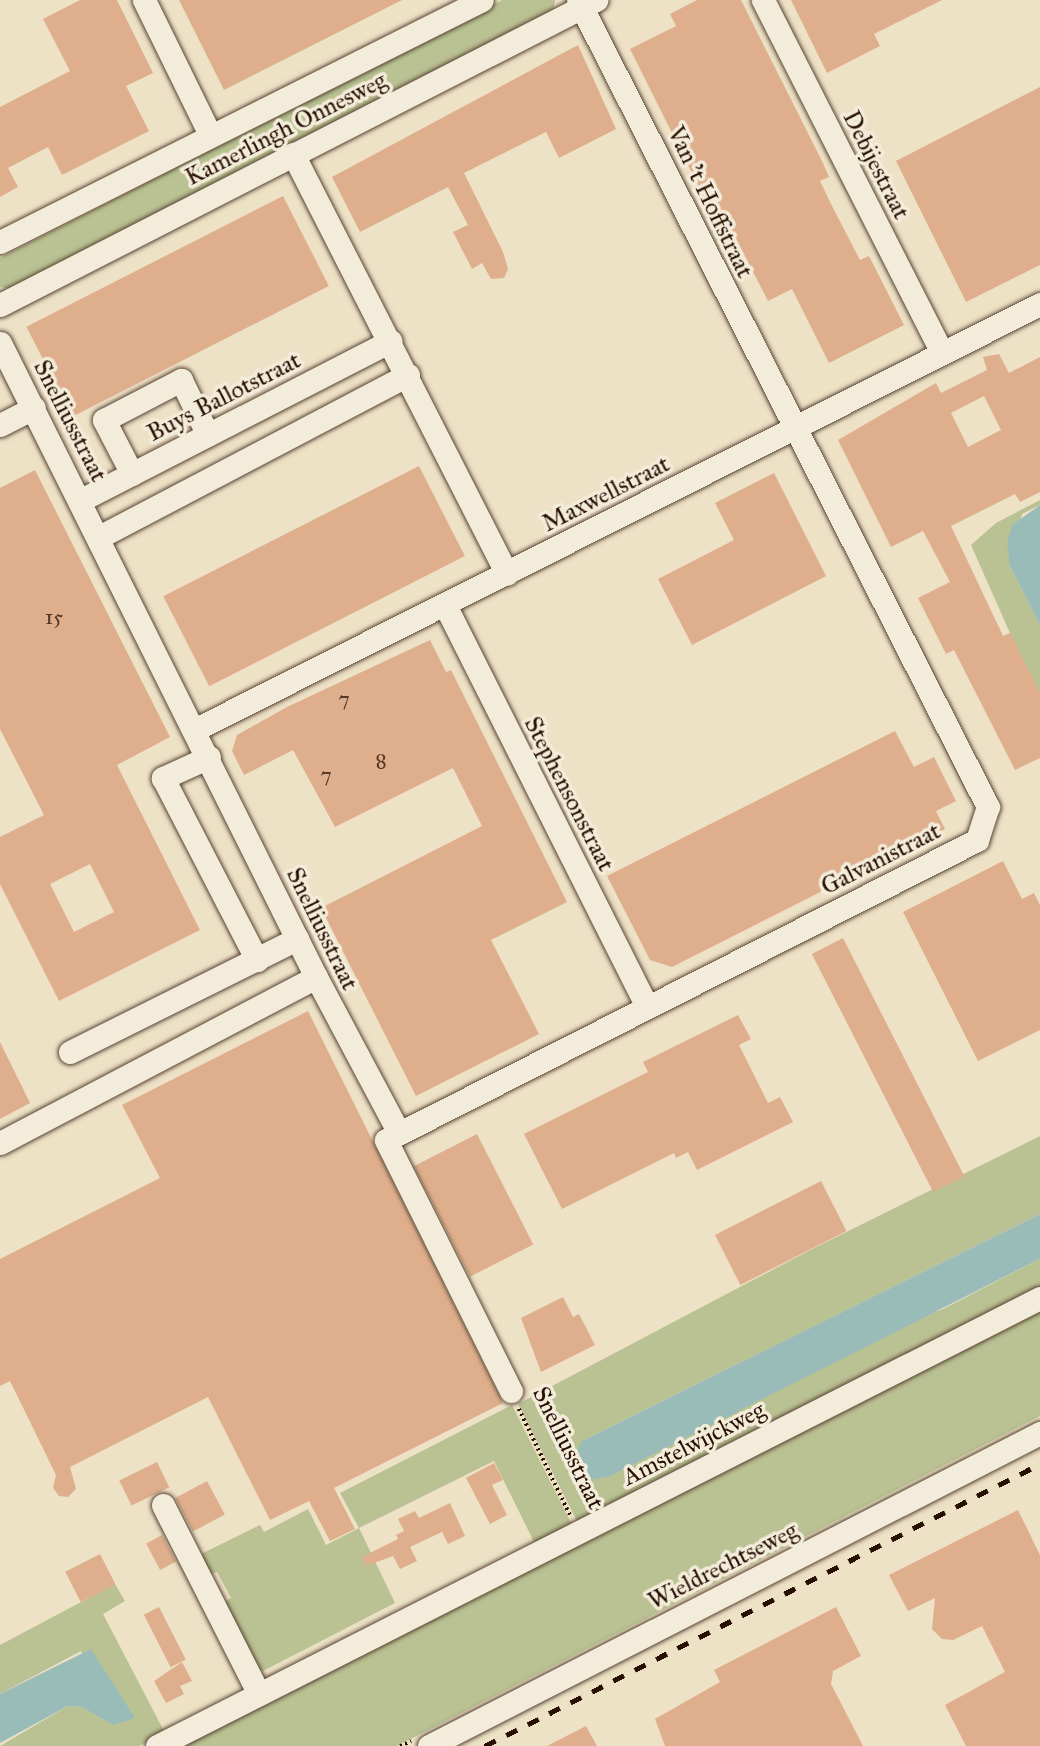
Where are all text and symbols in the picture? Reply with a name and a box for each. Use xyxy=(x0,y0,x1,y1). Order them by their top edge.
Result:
street label: Kamerlingh Onnesweg xyxy=(181,66,391,192)
street label: Debijestraat xyxy=(836,106,916,224)
street label: Van 't Hoffstraat xyxy=(661,122,759,282)
street label: Buys Ballotstraat xyxy=(142,346,306,448)
street label: Snelliusstraat xyxy=(27,355,113,487)
street label: Maxwellstraat xyxy=(538,450,674,538)
house number: 15 xyxy=(45,604,63,630)
house number: 7 xyxy=(338,686,350,712)
street label: Stephensonstraat xyxy=(518,712,620,876)
house number: 8 xyxy=(375,748,387,774)
house number: 7 xyxy=(320,762,332,788)
street label: Galvanistraat xyxy=(817,817,945,901)
street label: Snelliusstraat xyxy=(280,863,364,995)
street label: Snelliusstraat xyxy=(526,1382,610,1514)
street label: Amstelwijckweg xyxy=(618,1396,770,1492)
street label: Wieldrechtseweg xyxy=(643,1516,803,1616)

